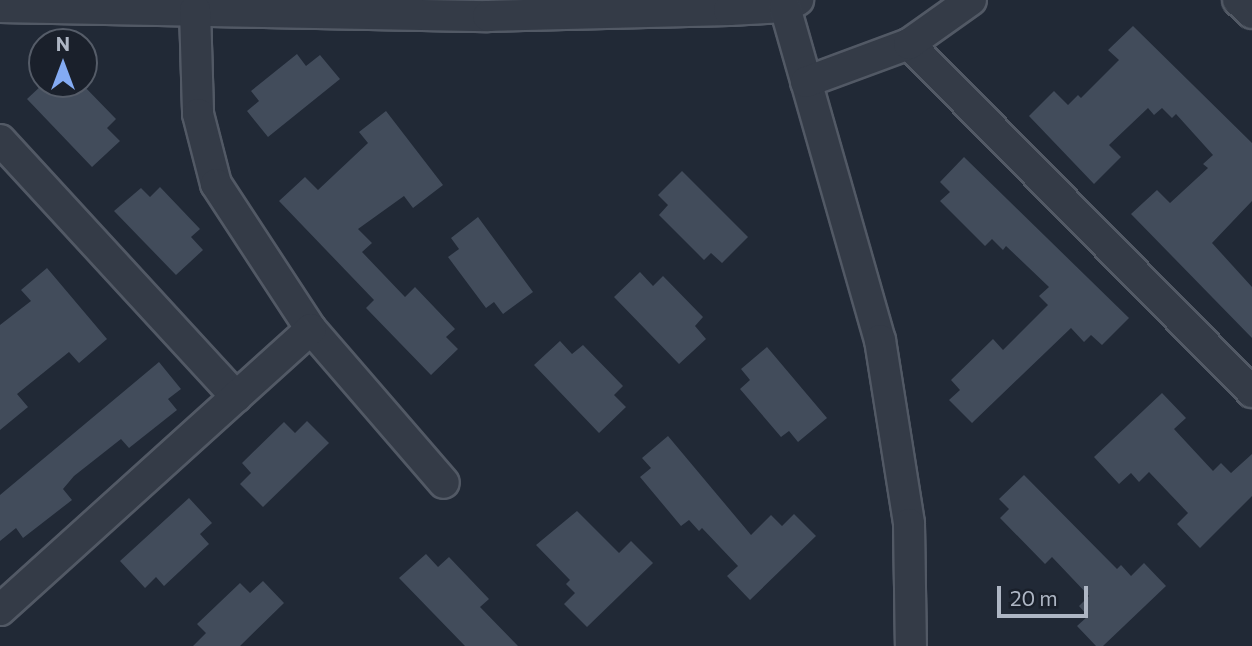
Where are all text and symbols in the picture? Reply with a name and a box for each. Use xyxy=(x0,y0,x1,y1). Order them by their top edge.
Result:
north arrow xyxy=(28,28,98,98)
text: N xyxy=(56,32,70,55)
scale bar xyxy=(1000,572,1091,616)
text: 20 m xyxy=(1010,585,1058,610)

